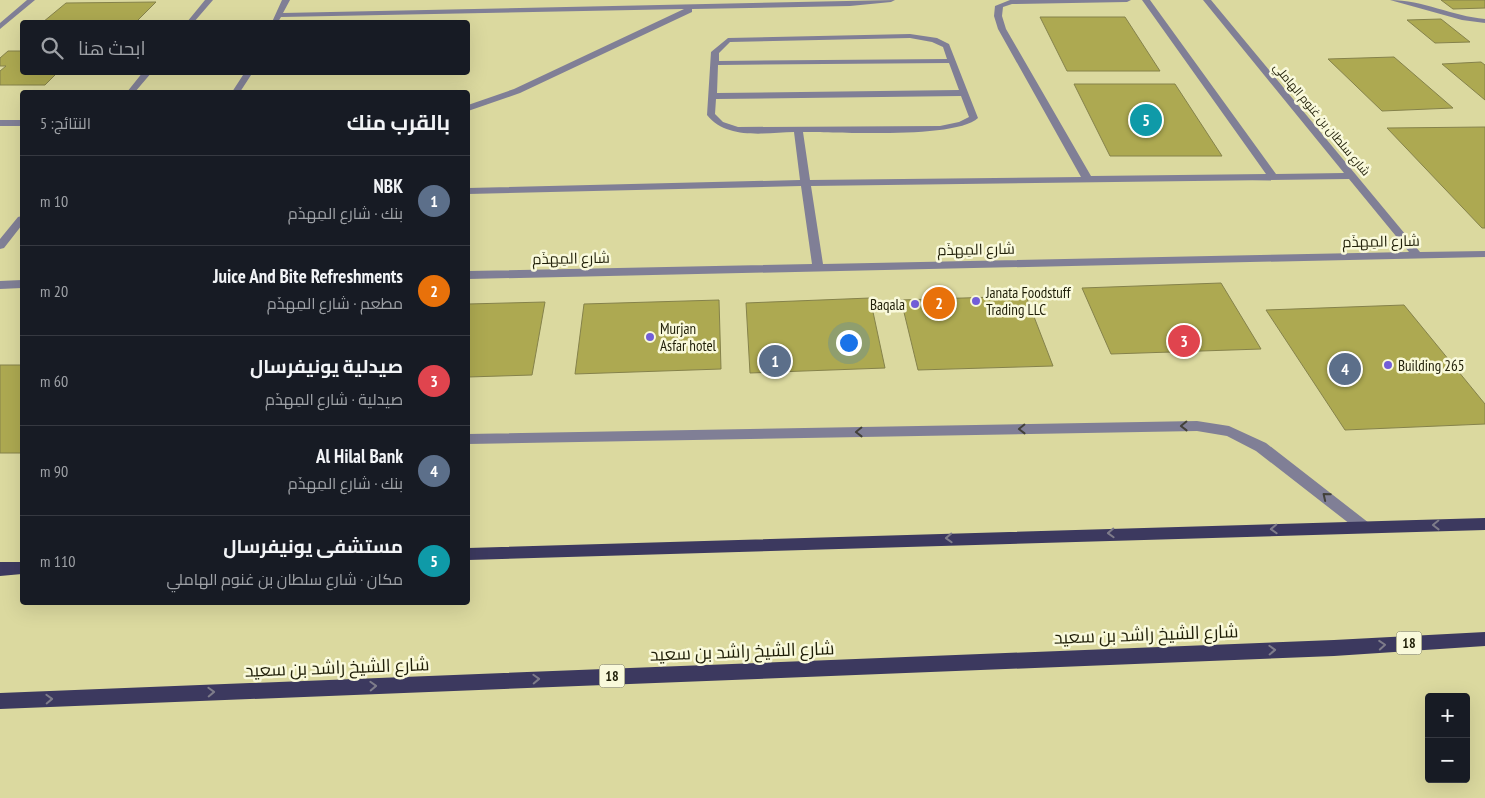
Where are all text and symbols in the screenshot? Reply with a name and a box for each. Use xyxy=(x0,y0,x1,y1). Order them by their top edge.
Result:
search box xyxy=(20,20,470,75)
icon: search xyxy=(38,34,66,62)
text: ابحث هنا xyxy=(78,36,146,60)
street label: شارع سلطان بن غنوم الهاملي xyxy=(1268,60,1374,180)
pin: 5 xyxy=(1130,101,1162,139)
text: بالقرب منك xyxy=(347,109,450,136)
text: النتائج: 5 xyxy=(40,113,91,133)
text: NBK xyxy=(374,174,403,198)
text: 10 m xyxy=(40,191,68,211)
text: 1 xyxy=(430,191,438,211)
text: بنك · شارع المِهذَم xyxy=(288,203,403,223)
street label: شارع المِهذَم xyxy=(1342,231,1420,253)
street label: شارع المِهذَم xyxy=(937,239,1015,261)
street label: شارع المِهذَم xyxy=(532,248,610,270)
text: Juice And Bite Refreshments xyxy=(213,264,403,288)
text: 20 m xyxy=(40,281,68,301)
text: 2 xyxy=(430,281,438,301)
place label: Janata Foodstuff Trading LLC xyxy=(985,283,1072,319)
pin: 2 xyxy=(923,284,955,322)
text: مطعم · شارع المِهذَم xyxy=(267,293,403,313)
place label: Baqala xyxy=(870,295,905,314)
marker: Janata Foodstuff Trading LLC xyxy=(970,295,982,307)
marker: Baqala xyxy=(909,298,921,310)
place label: Murjan Asfar hotel xyxy=(660,319,717,355)
pin: 3 xyxy=(1168,322,1200,360)
your location xyxy=(836,330,862,356)
marker: Murjan Asfar hotel xyxy=(644,331,656,343)
pin: 1 xyxy=(759,342,791,380)
pin: 4 xyxy=(1329,350,1361,388)
text: صيدلية يونيفرسال xyxy=(250,354,403,378)
place label: Building 265 xyxy=(1398,356,1465,375)
marker: Building 265 xyxy=(1382,359,1394,371)
text: 60 m xyxy=(40,371,68,391)
text: 3 xyxy=(430,371,438,391)
text: صيدلية · شارع المِهذَم xyxy=(265,389,403,409)
one-way arrow xyxy=(1180,421,1188,431)
one-way arrow xyxy=(1018,424,1026,434)
one-way arrow xyxy=(855,427,863,437)
text: Al Hilal Bank xyxy=(316,444,403,468)
text: 90 m xyxy=(40,461,68,481)
text: 4 xyxy=(430,461,438,481)
text: بنك · شارع المِهذَم xyxy=(288,473,403,493)
one-way arrow xyxy=(1323,494,1332,502)
one-way arrow xyxy=(1432,520,1440,530)
one-way arrow xyxy=(1270,524,1278,534)
one-way arrow xyxy=(1107,528,1115,538)
one-way arrow xyxy=(945,533,953,544)
text: مستشفى يونيفرسال xyxy=(223,534,403,558)
text: 110 m xyxy=(40,551,75,571)
text: 5 xyxy=(430,551,438,571)
text: مكان · شارع سلطان بن غنوم الهاملي xyxy=(167,569,403,589)
street label: شارع الشيخ راشد بن سعيد xyxy=(1053,619,1239,650)
road number: 18 xyxy=(1396,632,1422,654)
street label: شارع الشيخ راشد بن سعيد xyxy=(649,636,835,667)
one-way arrow xyxy=(1379,639,1387,650)
one-way arrow xyxy=(1269,644,1277,655)
street label: شارع الشيخ راشد بن سعيد xyxy=(244,652,430,683)
road number: 18 xyxy=(600,664,624,688)
one-way arrow xyxy=(532,674,540,684)
one-way arrow xyxy=(370,680,378,691)
one-way arrow xyxy=(207,687,215,698)
one-way arrow xyxy=(45,693,53,704)
map controls xyxy=(1425,693,1470,783)
button: + xyxy=(1425,693,1470,738)
button: − xyxy=(1425,738,1470,783)

